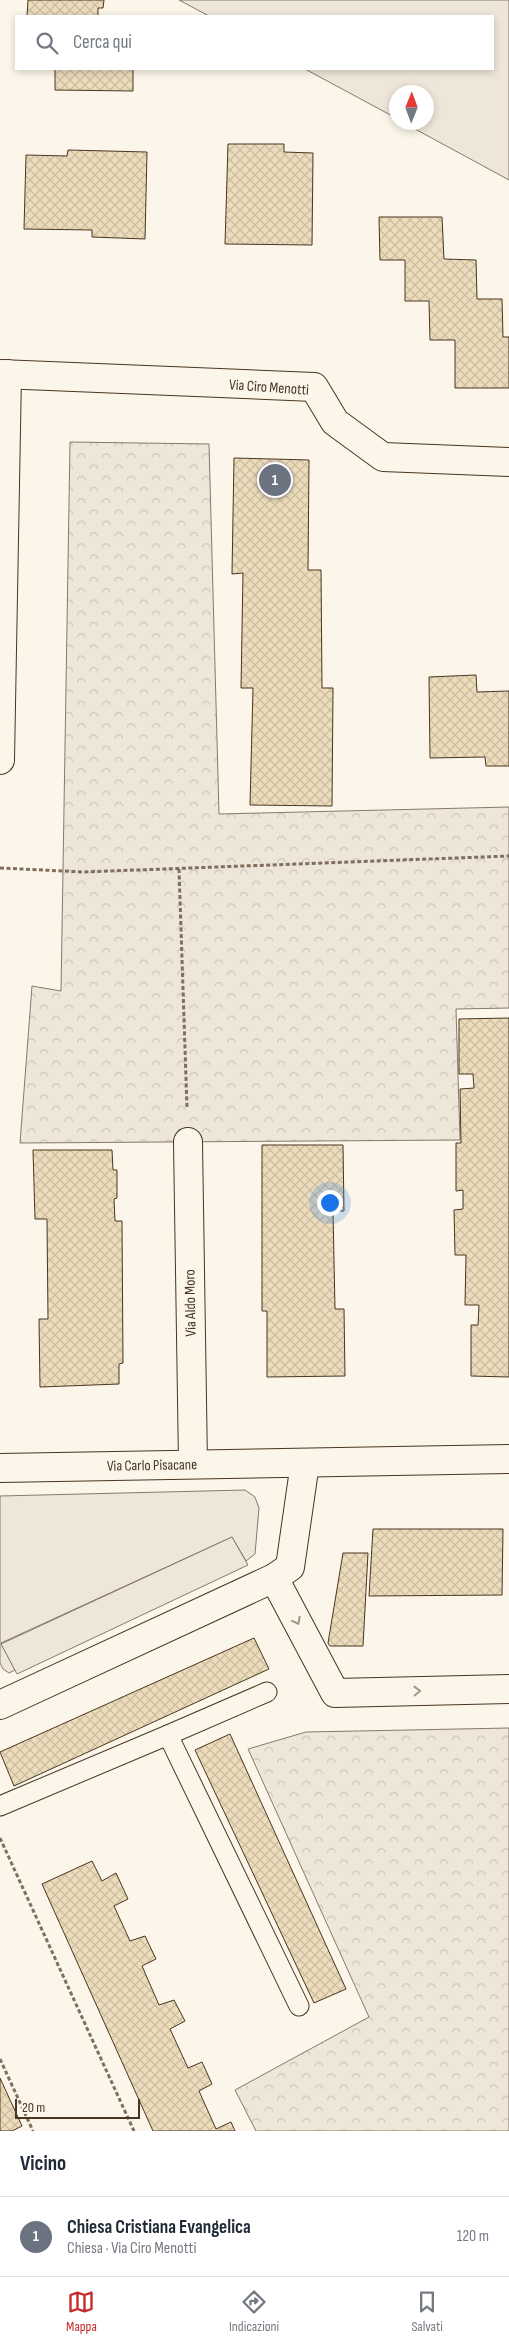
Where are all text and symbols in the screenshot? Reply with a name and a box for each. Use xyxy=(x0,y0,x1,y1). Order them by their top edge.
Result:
search box xyxy=(15,15,494,70)
icon: search xyxy=(33,29,61,57)
text: Cerca qui xyxy=(73,31,132,54)
north arrow xyxy=(389,85,434,130)
street label: Via Ciro Menotti xyxy=(228,375,310,400)
pin: 1 xyxy=(259,461,291,499)
your location xyxy=(317,1190,343,1216)
street label: Via Aldo Moro xyxy=(180,1269,201,1337)
street label: Via Carlo Pisacane xyxy=(107,1455,197,1476)
one-way arrow xyxy=(291,1616,301,1625)
one-way arrow xyxy=(413,1685,421,1696)
scale bar xyxy=(15,2096,140,2119)
text: 20 m xyxy=(22,2099,45,2116)
text: Vicino xyxy=(20,2151,66,2176)
text: Chiesa Cristiana Evangelica xyxy=(67,2216,251,2239)
text: 1 xyxy=(33,2227,39,2246)
text: 120 m xyxy=(457,2227,489,2246)
text: Chiesa · Via Ciro Menotti xyxy=(67,2239,196,2258)
tab: Mappa xyxy=(66,2288,97,2335)
tab: Indicazioni xyxy=(229,2288,279,2335)
tab: Salvati xyxy=(411,2288,443,2335)

